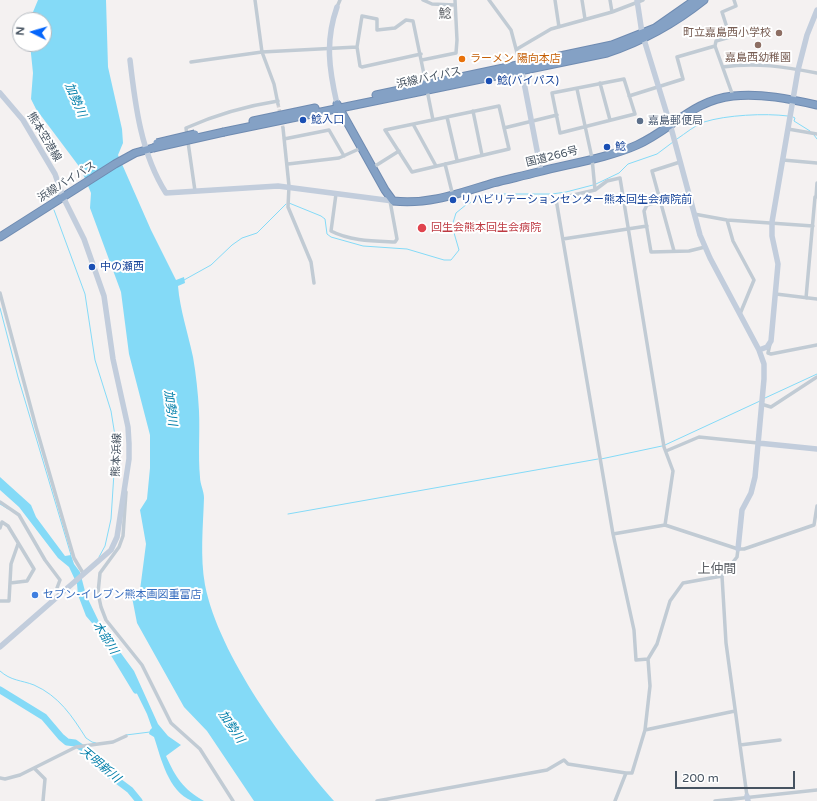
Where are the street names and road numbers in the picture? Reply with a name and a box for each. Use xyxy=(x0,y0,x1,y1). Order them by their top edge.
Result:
street label: 浜線バイパス xyxy=(395,65,463,91)
street label: 熊本空港線 xyxy=(24,110,64,164)
street label: 国道266号 xyxy=(524,144,580,170)
street label: 浜線バイパス xyxy=(36,159,98,205)
street label: 熊本浜線 xyxy=(110,433,124,477)

